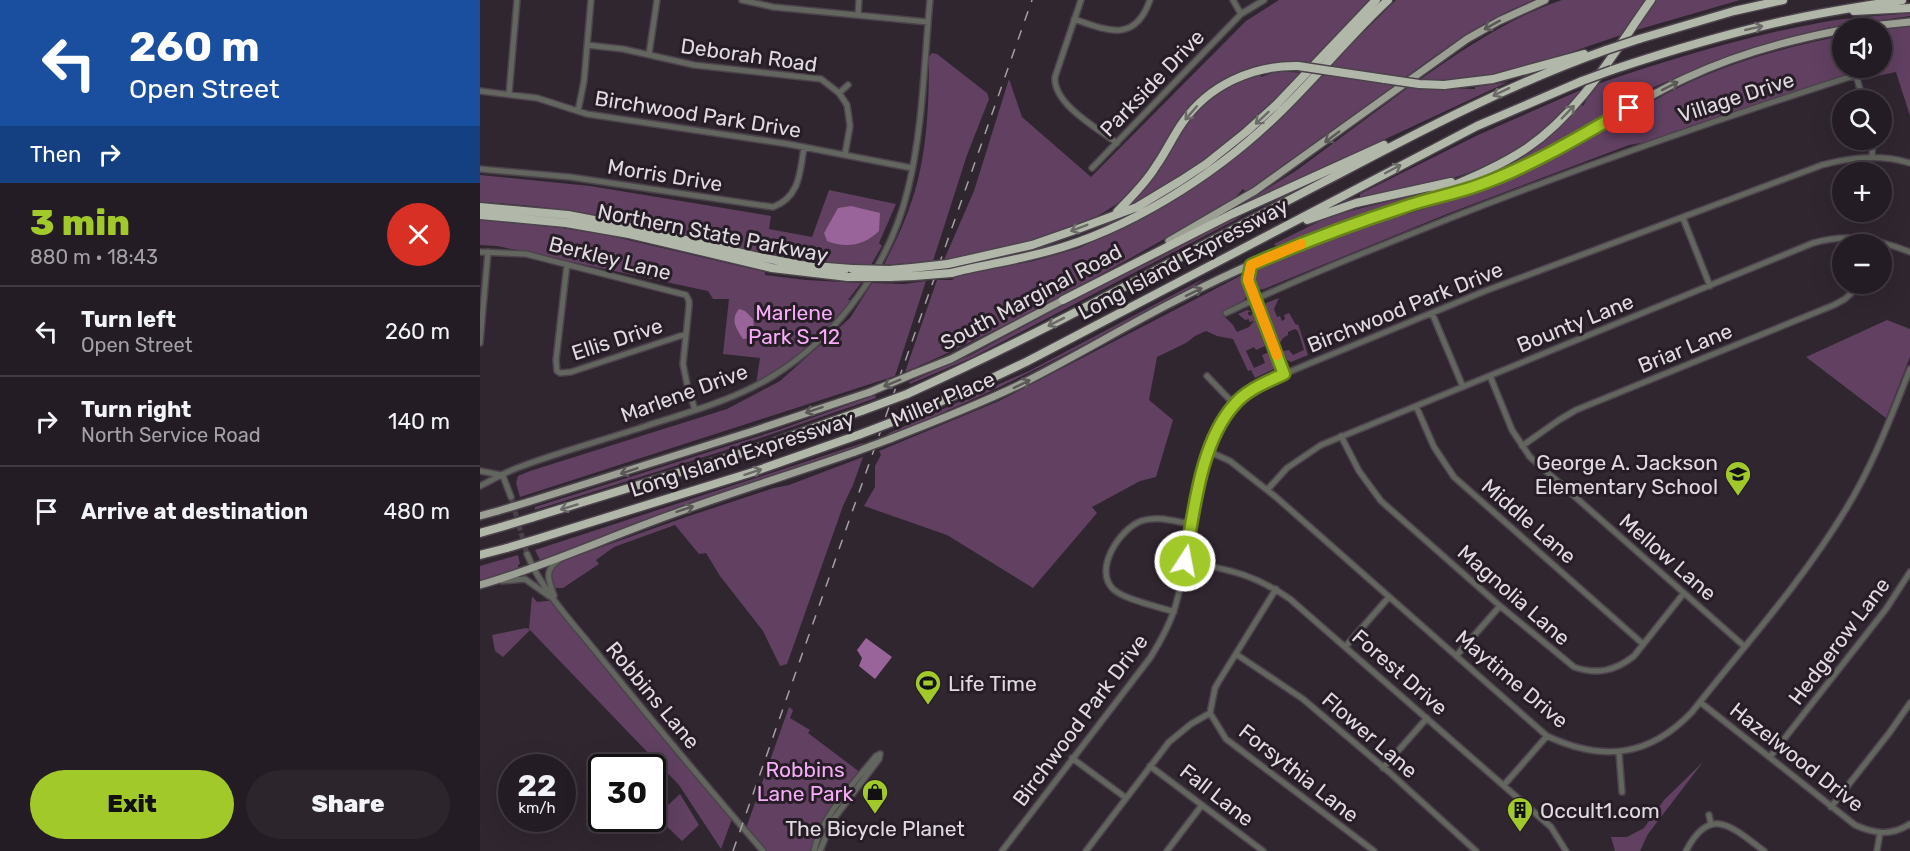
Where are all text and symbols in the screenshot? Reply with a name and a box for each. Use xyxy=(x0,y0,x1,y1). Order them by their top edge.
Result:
map controls xyxy=(1832,18,1892,294)
button: sound xyxy=(1832,18,1892,78)
one-way arrow xyxy=(1484,19,1501,31)
text: 260 m xyxy=(129,22,260,72)
one-way arrow xyxy=(1744,22,1763,33)
icon: left xyxy=(30,24,108,102)
street label: Parkside Drive xyxy=(1095,24,1209,142)
street label: Deborah Road xyxy=(679,33,819,77)
street label: Village Drive xyxy=(1675,66,1797,128)
text: Open Street xyxy=(129,73,280,105)
one-way arrow xyxy=(1660,79,1678,91)
pin xyxy=(1603,82,1654,133)
street label: Birchwood Park Drive xyxy=(593,85,803,143)
one-way arrow xyxy=(1493,87,1511,98)
button: search xyxy=(1832,90,1892,150)
icon: arrive xyxy=(1612,91,1645,124)
one-way arrow xyxy=(1184,105,1198,120)
one-way arrow xyxy=(1560,105,1575,120)
one-way arrow xyxy=(1255,110,1270,124)
one-way arrow xyxy=(1325,130,1341,143)
icon: right xyxy=(93,138,126,171)
text: Then xyxy=(30,141,81,168)
street label: Morris Drive xyxy=(606,154,724,196)
button: + xyxy=(1832,162,1892,222)
one-way arrow xyxy=(1384,163,1402,174)
street label: Long Island Expressway xyxy=(1074,193,1293,325)
street label: Northern State Parkway xyxy=(596,198,831,268)
text: 3 min xyxy=(30,201,130,244)
button: close xyxy=(387,203,450,266)
one-way arrow xyxy=(1070,224,1089,235)
street label: Berkley Lane xyxy=(546,231,674,285)
button: − xyxy=(1832,234,1892,294)
street label: South Marginal Road xyxy=(936,239,1126,355)
text: 880 m · 18:43 xyxy=(30,245,158,269)
street label: Birchwood Park Drive xyxy=(1304,256,1506,358)
one-way arrow xyxy=(1184,286,1202,298)
street label: Bounty Lane xyxy=(1513,288,1637,358)
park label: Marlene Park S-12 xyxy=(748,300,840,349)
text: Turn left xyxy=(81,306,176,333)
street label: Ellis Drive xyxy=(568,313,666,365)
icon: left xyxy=(30,315,63,348)
one-way arrow xyxy=(1048,316,1065,328)
text: 260 m xyxy=(385,318,450,345)
street label: Briar Lane xyxy=(1634,318,1736,378)
text: Open Street xyxy=(81,333,193,357)
street label: Marlene Drive xyxy=(617,358,751,428)
street label: Miller Place xyxy=(888,366,998,432)
one-way arrow xyxy=(1012,377,1030,389)
one-way arrow xyxy=(883,378,901,389)
text: Turn right xyxy=(81,396,191,423)
icon: right xyxy=(30,405,63,438)
one-way arrow xyxy=(805,405,824,416)
street label: Long Island Expressway xyxy=(627,406,858,502)
text: 140 m xyxy=(388,408,450,435)
text: North Service Road xyxy=(81,423,261,447)
place label: George A. Jackson Elementary School xyxy=(1535,450,1718,499)
school or university icon: George A. Jackson Elementary School xyxy=(1723,459,1753,497)
one-way arrow xyxy=(743,465,762,476)
one-way arrow xyxy=(620,466,639,477)
street label: Middle Lane xyxy=(1477,473,1581,569)
icon: arrive xyxy=(30,495,63,528)
text: Arrive at destination xyxy=(81,498,308,525)
text: 480 m xyxy=(383,498,450,525)
one-way arrow xyxy=(560,502,579,513)
one-way arrow xyxy=(675,503,694,514)
street label: Mellow Lane xyxy=(1615,508,1721,606)
position arrow xyxy=(1153,529,1217,593)
street label: Magnolia Lane xyxy=(1453,540,1575,650)
street label: Hedgerow Lane xyxy=(1783,573,1895,709)
street label: Forest Drive xyxy=(1347,624,1453,720)
street label: Maytime Drive xyxy=(1451,625,1573,733)
street label: Birchwood Park Drive xyxy=(1007,629,1153,811)
street label: Robbins Lane xyxy=(601,636,705,754)
sports icon: Life Time xyxy=(913,668,943,706)
place label: Life Time xyxy=(948,671,1037,696)
street label: Flower Lane xyxy=(1317,687,1423,783)
street label: Hazelwood Drive xyxy=(1725,697,1869,817)
street label: Forsythia Lane xyxy=(1234,719,1364,827)
speed limit sign: 30 xyxy=(588,754,666,832)
park label: Robbins Lane Park xyxy=(757,757,854,806)
street label: Fall Lane xyxy=(1175,759,1259,831)
text: 22 xyxy=(518,768,557,804)
button: Exit xyxy=(30,770,234,839)
button: Share xyxy=(246,770,450,839)
shop icon: The Bicycle Planet xyxy=(860,777,890,815)
building icon: Occult1.com xyxy=(1505,795,1535,833)
place label: Occult1.com xyxy=(1540,798,1660,823)
text: km/h xyxy=(518,799,556,817)
place label: The Bicycle Planet xyxy=(785,816,965,841)

